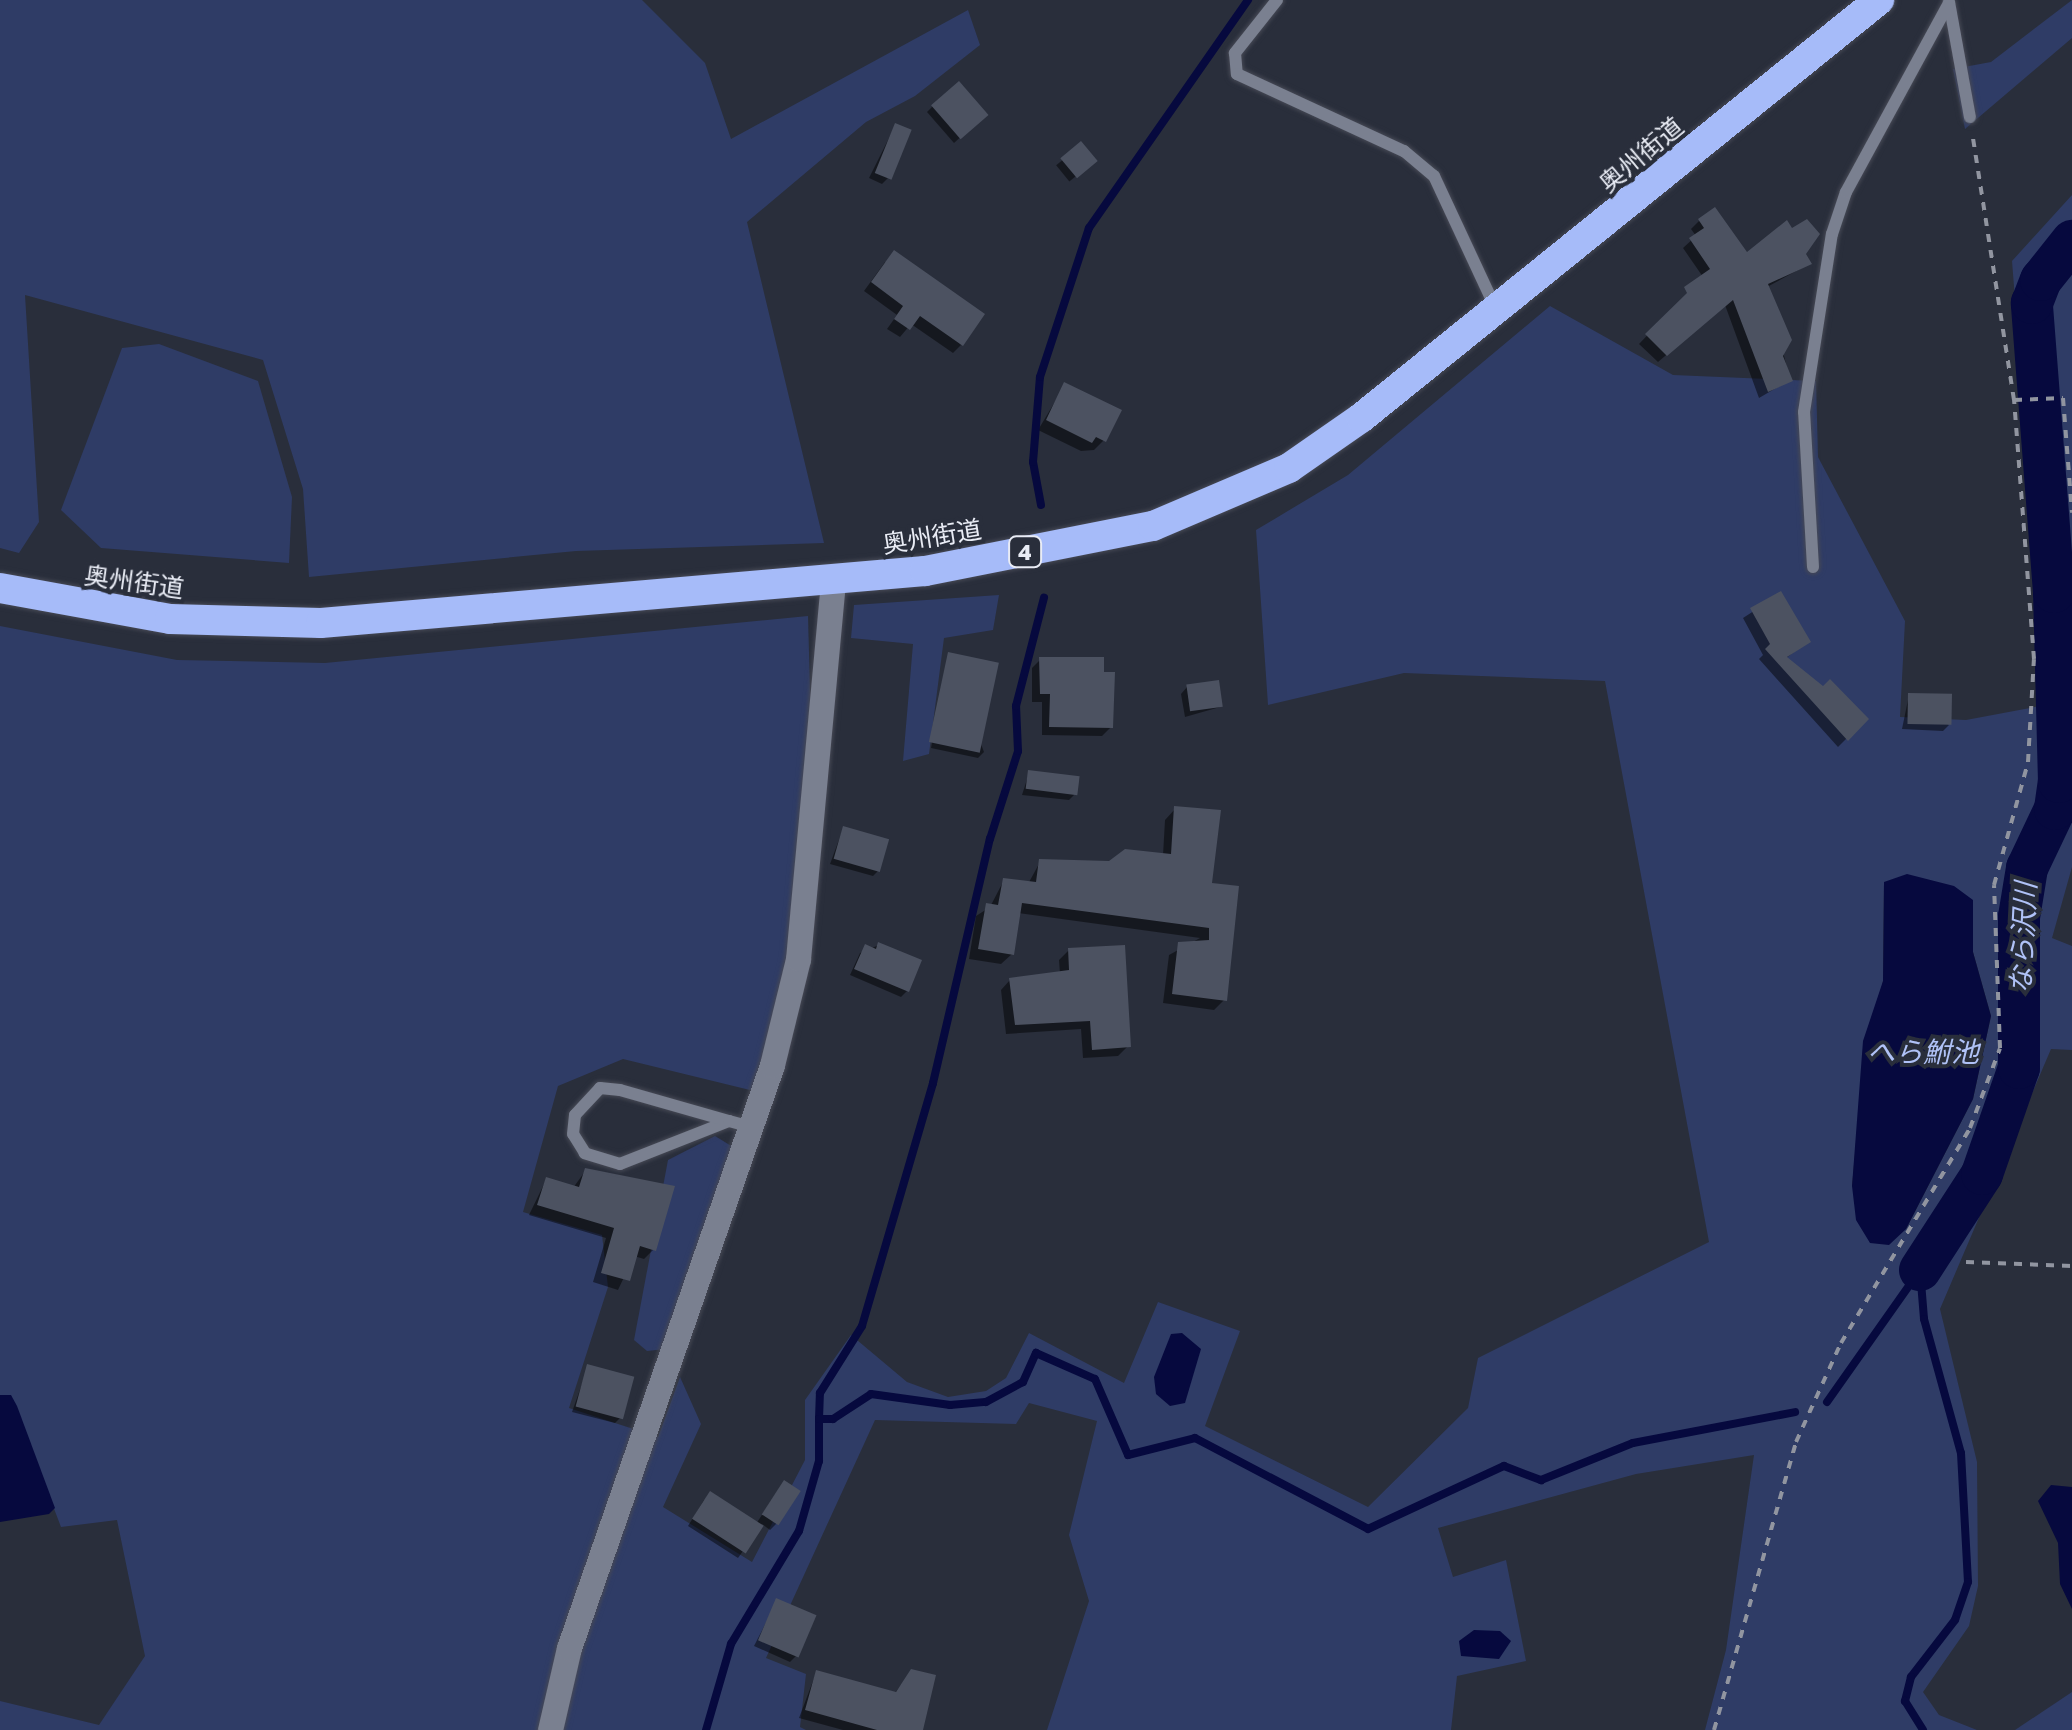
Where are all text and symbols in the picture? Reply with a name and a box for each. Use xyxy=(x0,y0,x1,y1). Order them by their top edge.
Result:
street label: 奥州街道 xyxy=(1593,111,1689,199)
street label: 奥州街道 xyxy=(880,514,984,560)
road number: 4 xyxy=(1008,535,1042,569)
street label: 奥州街道 xyxy=(82,560,186,604)
water label: なら沢川 xyxy=(2003,881,2043,995)
water label: へら鮒池 xyxy=(1867,1035,1979,1069)

